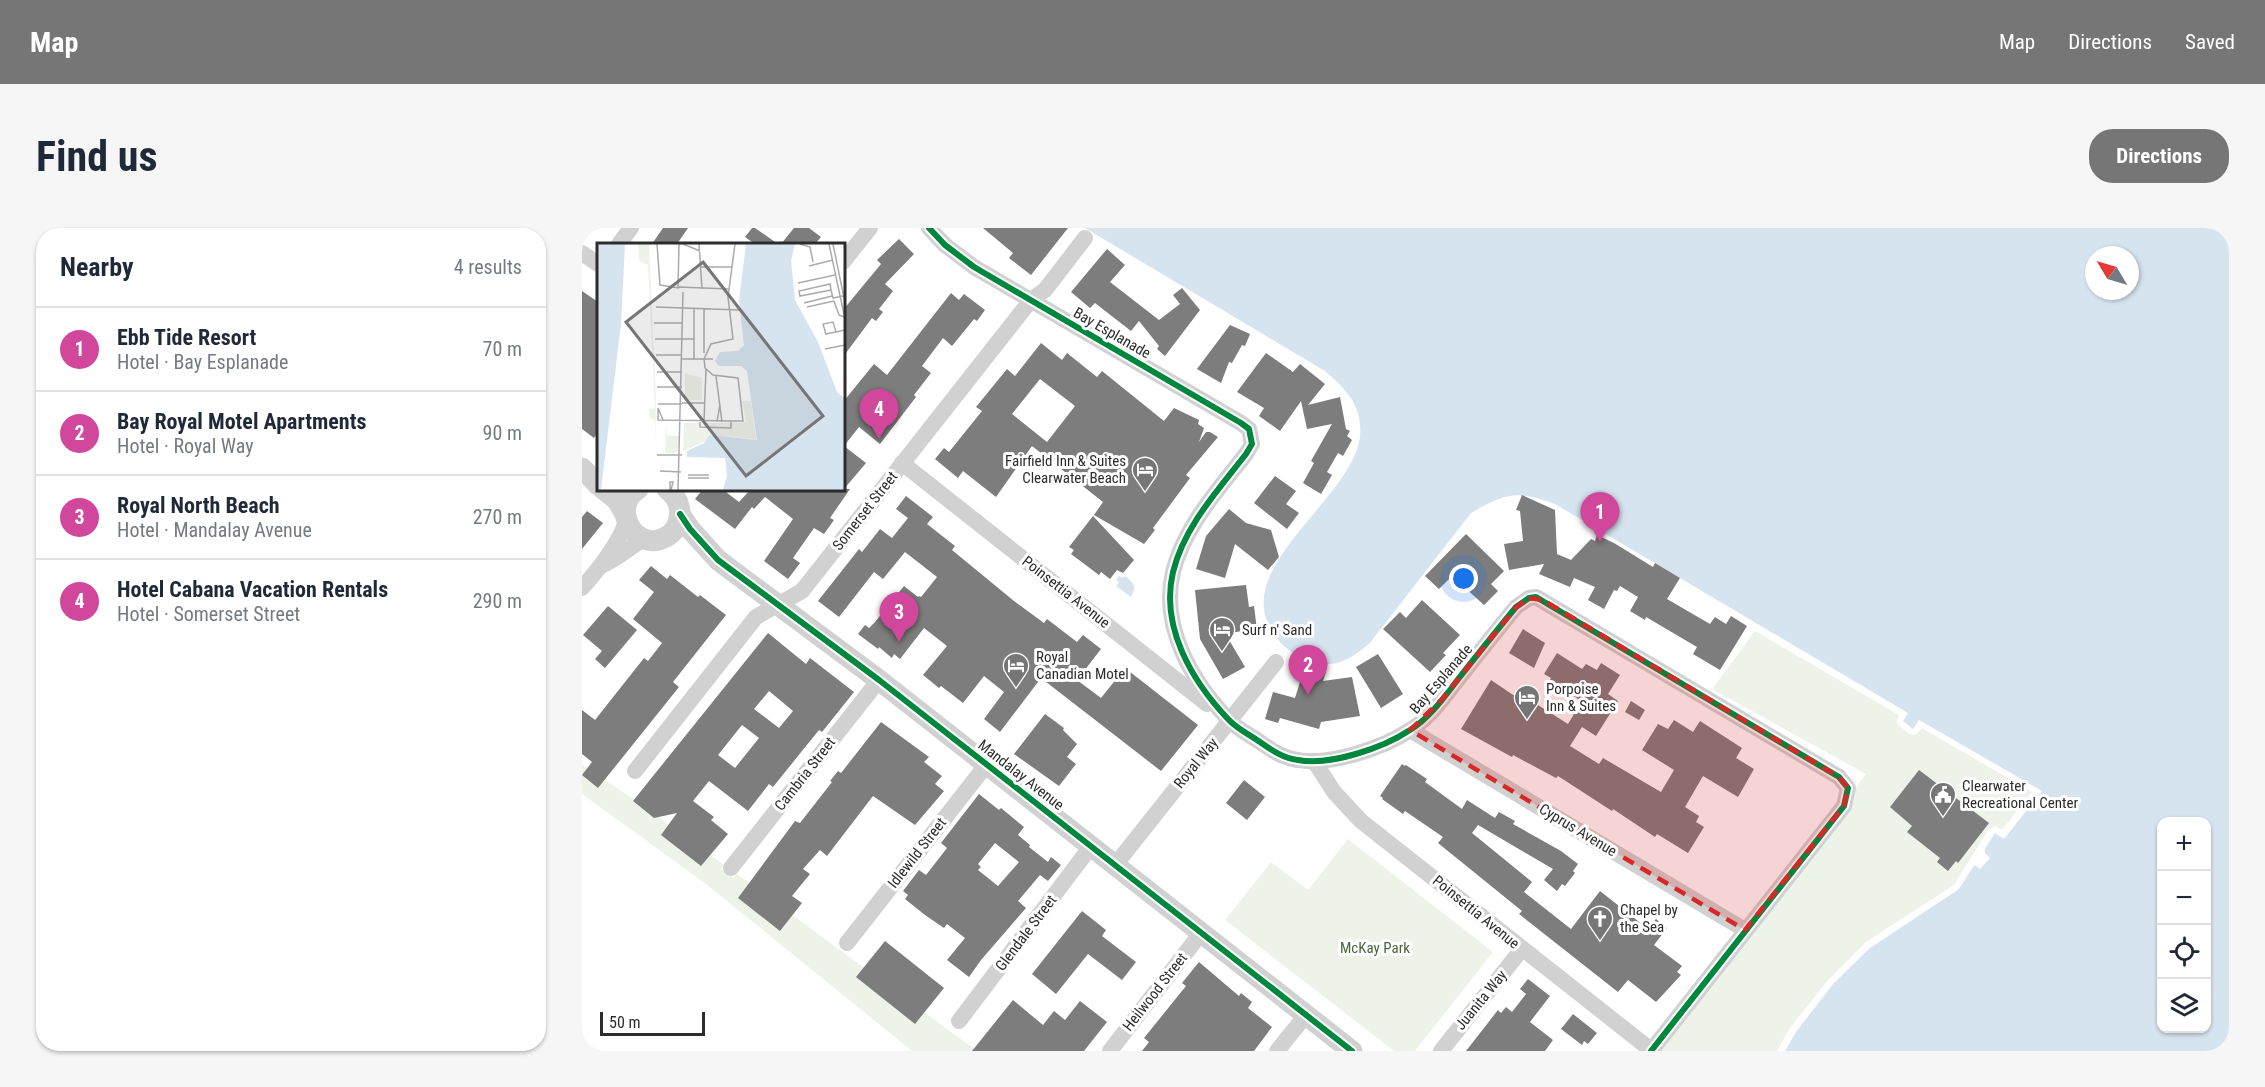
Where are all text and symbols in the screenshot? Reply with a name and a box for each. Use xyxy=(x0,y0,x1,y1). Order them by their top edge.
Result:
text: Map xyxy=(30,26,78,59)
text: Map xyxy=(1999,30,2035,54)
text: Directions xyxy=(2068,30,2152,54)
text: Saved xyxy=(2185,30,2235,54)
button: Directions xyxy=(2089,129,2229,183)
text: Find us xyxy=(36,132,157,181)
inset map xyxy=(597,243,844,490)
north arrow xyxy=(2085,246,2139,300)
text: Nearby xyxy=(60,252,134,282)
text: 4 results xyxy=(454,255,522,279)
street label: Bay Esplanade xyxy=(1070,304,1154,362)
text: Ebb Tide Resort xyxy=(117,325,256,350)
text: 1 xyxy=(74,337,85,361)
text: 70 m xyxy=(483,337,522,361)
text: Hotel · Bay Esplanade xyxy=(117,350,288,374)
pin: 4 xyxy=(860,390,898,439)
text: Bay Royal Motel Apartments xyxy=(117,409,366,434)
text: 2 xyxy=(74,421,85,445)
text: 90 m xyxy=(483,421,522,445)
text: Hotel · Royal Way xyxy=(117,434,254,458)
place label: Fairfield Inn & Suites Clearwater Beach xyxy=(1005,452,1126,487)
hotel icon: Fairfield Inn & Suites Clearwater Beach xyxy=(1130,455,1160,493)
street label: Somerset Street xyxy=(829,468,901,554)
pin: 1 xyxy=(1580,492,1620,542)
text: Royal North Beach xyxy=(117,493,280,518)
text: 3 xyxy=(74,505,85,529)
text: 270 m xyxy=(473,505,522,529)
text: Hotel · Mandalay Avenue xyxy=(117,518,312,542)
street label: Poinsettia Avenue xyxy=(1019,552,1113,632)
your location xyxy=(1449,564,1478,593)
text: Hotel Cabana Vacation Rentals xyxy=(117,577,388,602)
text: 4 xyxy=(74,589,85,613)
text: 290 m xyxy=(473,589,522,613)
pin: 3 xyxy=(880,592,918,642)
text: Hotel · Somerset Street xyxy=(117,602,300,626)
hotel icon: Surf n' Sand xyxy=(1207,615,1237,653)
place label: Surf n' Sand xyxy=(1242,621,1312,639)
street label: Bay Esplanade xyxy=(1406,641,1476,717)
pin: 2 xyxy=(1288,646,1328,695)
place label: Royal Canadian Motel xyxy=(1036,648,1129,683)
hotel icon: Royal Canadian Motel xyxy=(1001,651,1031,689)
place label: Porpoise Inn & Suites xyxy=(1546,680,1616,715)
hotel icon: Porpoise Inn & Suites xyxy=(1512,683,1542,721)
street label: Cambria Street xyxy=(771,734,839,814)
street label: Royal Way xyxy=(1170,734,1222,792)
street label: Mandalay Avenue xyxy=(975,736,1067,814)
place label: Clearwater Recreational Center xyxy=(1962,777,2079,812)
public building icon: Clearwater Recreational Center xyxy=(1928,780,1958,818)
street label: Cyprus Avenue xyxy=(1536,800,1620,860)
street label: Idlewild Street xyxy=(884,814,950,892)
map controls xyxy=(2157,817,2211,1033)
button: + xyxy=(2157,817,2211,871)
button: − xyxy=(2157,871,2211,925)
street label: Poinsettia Avenue xyxy=(1429,872,1523,952)
street label: Glendale Street xyxy=(992,892,1060,974)
place label: Chapel by the Sea xyxy=(1620,901,1678,936)
church icon: Chapel by the Sea xyxy=(1585,904,1615,942)
button: locate xyxy=(2157,925,2211,979)
park label: McKay Park xyxy=(1340,939,1410,957)
street label: Heilwood Street xyxy=(1119,949,1191,1035)
street label: Juanita Way xyxy=(1451,966,1511,1034)
button: layers xyxy=(2157,979,2211,1033)
scale bar xyxy=(600,1009,705,1036)
text: 50 m xyxy=(609,1013,641,1032)

